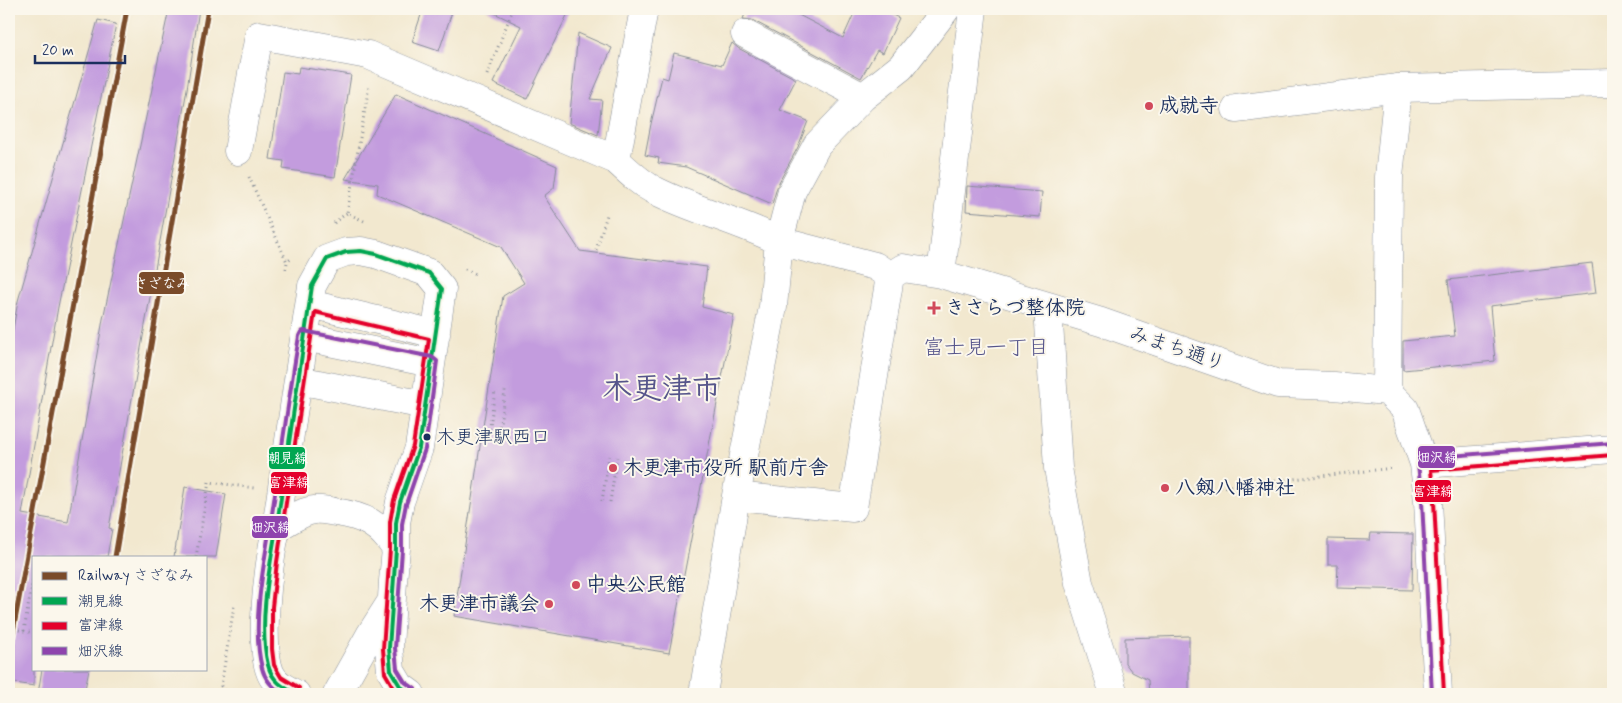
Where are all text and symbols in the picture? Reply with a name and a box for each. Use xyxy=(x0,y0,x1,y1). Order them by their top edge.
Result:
scale bar xyxy=(35,32,125,64)
text: 20 m xyxy=(42,41,74,61)
place label: 成就寺 xyxy=(1159,93,1219,120)
marker: 成就寺 xyxy=(1143,100,1155,112)
line badge: さざなみ xyxy=(138,271,185,295)
text: さざなみ xyxy=(134,275,190,293)
place label: きさらづ整体院 xyxy=(945,295,1085,322)
marker: きさらづ整体院 xyxy=(927,301,941,315)
street label: みまち通り xyxy=(1125,320,1229,378)
district label: 富士見一丁目 xyxy=(923,334,1049,362)
district label: 木更津市 xyxy=(602,370,722,409)
place label: 木更津駅西口 xyxy=(436,425,550,450)
marker: 木更津駅西口 xyxy=(422,432,432,442)
line badge: 畑沢線 xyxy=(1417,445,1456,469)
line badge: 潮見線 xyxy=(268,446,306,470)
text: 畑沢線 xyxy=(1416,449,1458,467)
text: 潮見線 xyxy=(266,450,308,468)
place label: 木更津市役所 駅前庁舎 xyxy=(623,455,828,482)
marker: 木更津市役所 駅前庁舎 xyxy=(607,462,619,474)
line badge: 富津線 xyxy=(270,471,308,495)
text: 富津線 xyxy=(268,474,310,492)
place label: 八剱八幡神社 xyxy=(1175,475,1295,502)
line badge: 富津線 xyxy=(1414,479,1452,503)
marker: 八剱八幡神社 xyxy=(1159,482,1171,494)
text: 富津線 xyxy=(1412,483,1454,501)
line badge: 畑沢線 xyxy=(251,515,289,539)
text: 畑沢線 xyxy=(249,519,291,537)
legend xyxy=(32,556,208,670)
text: Railway さざなみ xyxy=(78,566,194,586)
place label: 中央公民館 xyxy=(586,572,686,599)
marker: 中央公民館 xyxy=(570,579,582,591)
place label: 木更津市議会 xyxy=(419,591,539,618)
text: 潮見線 xyxy=(78,592,123,612)
marker: 木更津市議会 xyxy=(543,598,555,610)
text: 富津線 xyxy=(78,616,123,636)
text: 畑沢線 xyxy=(78,642,123,662)

